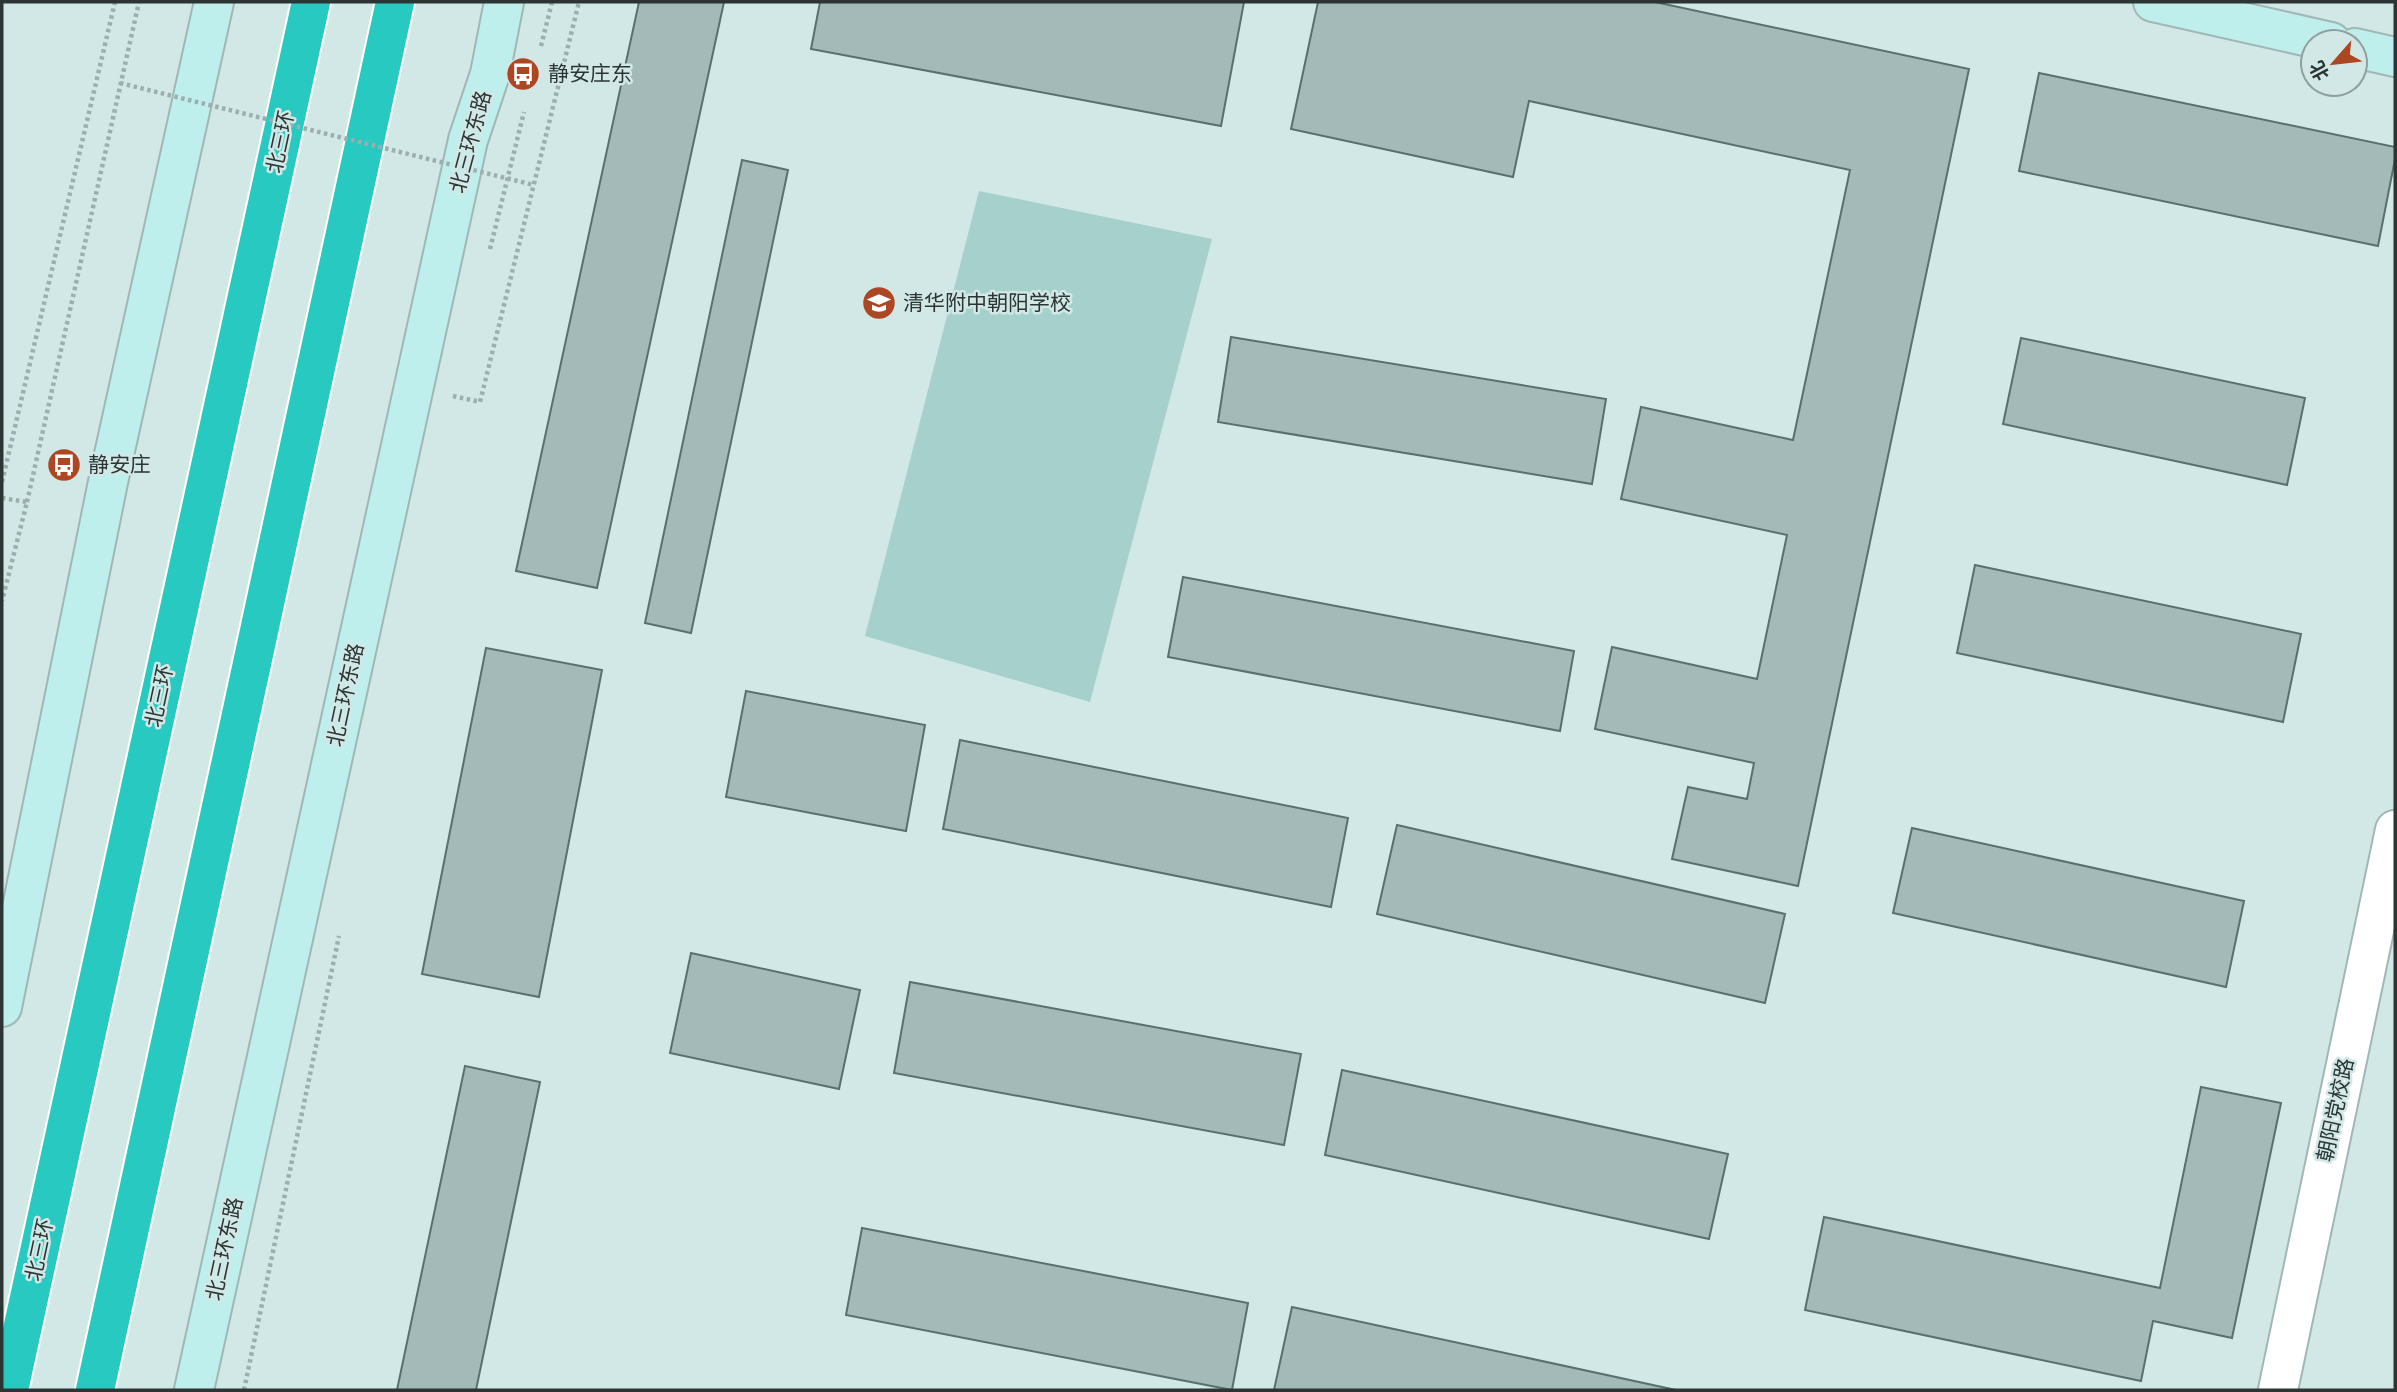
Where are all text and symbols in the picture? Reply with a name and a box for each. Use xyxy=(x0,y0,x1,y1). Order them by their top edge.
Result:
north arrow xyxy=(2299,28,2369,98)
bus stop icon: 静安庄东 xyxy=(504,55,542,93)
text: 北 xyxy=(2307,57,2333,84)
place label: 静安庄东 xyxy=(548,63,632,85)
street label: 北三环东路 xyxy=(446,88,495,195)
street label: 北三环 xyxy=(263,109,298,175)
school or university icon: 清华附中朝阳学校 xyxy=(860,284,898,322)
place label: 清华附中朝阳学校 xyxy=(903,292,1071,314)
bus stop icon: 静安庄 xyxy=(45,446,83,484)
place label: 静安庄 xyxy=(88,454,151,476)
street label: 北三环东路 xyxy=(324,641,367,749)
street label: 北三环 xyxy=(142,663,177,729)
street label: 朝阳党校路 xyxy=(2314,1056,2357,1164)
street label: 北三环东路 xyxy=(203,1195,246,1303)
street label: 北三环 xyxy=(22,1217,57,1283)

